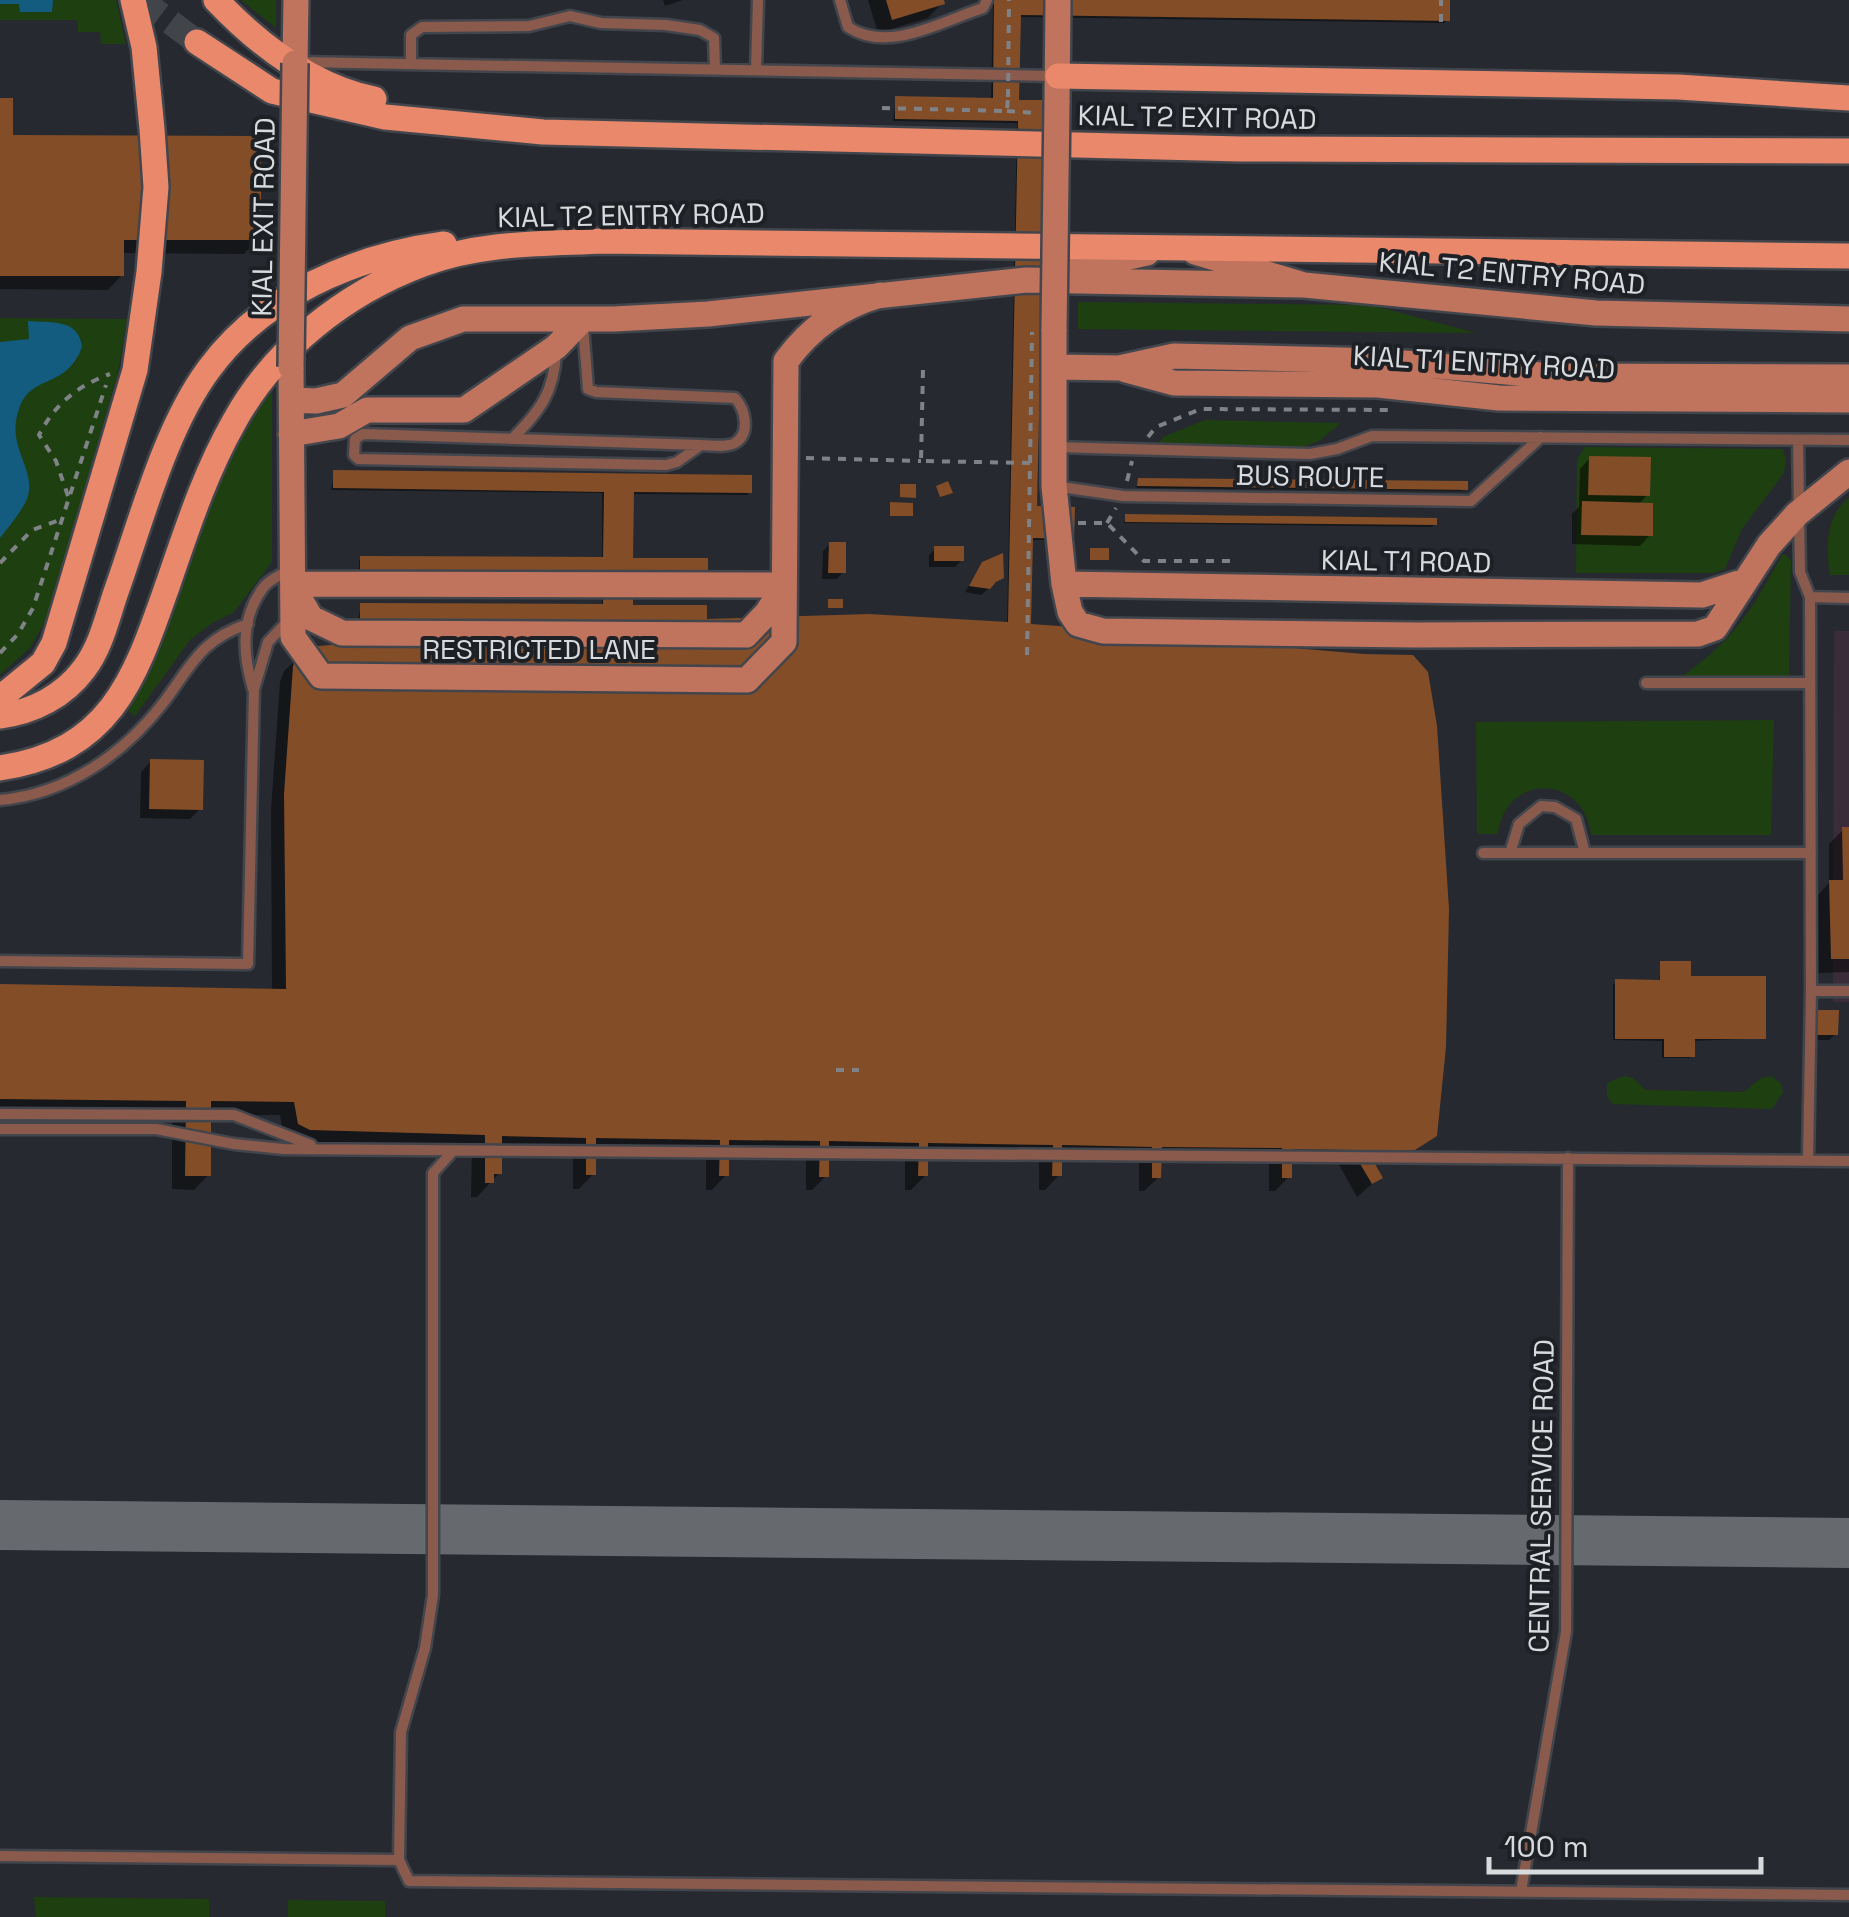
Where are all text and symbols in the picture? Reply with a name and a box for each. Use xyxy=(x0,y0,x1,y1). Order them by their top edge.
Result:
street label: KIAL T2 EXIT ROAD xyxy=(1077,97,1317,137)
street label: KIAL EXIT ROAD xyxy=(243,117,283,317)
street label: KIAL T2 ENTRY ROAD xyxy=(497,195,765,235)
street label: KIAL T2 ENTRY ROAD xyxy=(1377,243,1647,303)
street label: KIAL T1 ENTRY ROAD xyxy=(1352,337,1616,387)
street label: BUS ROUTE xyxy=(1235,457,1385,495)
street label: KIAL T1 ROAD xyxy=(1321,542,1491,580)
street label: RESTRICTED LANE xyxy=(422,631,656,667)
street label: CENTRAL SERVICE ROAD xyxy=(1520,1339,1562,1653)
scale bar xyxy=(1489,1812,1762,1874)
text: 100 m xyxy=(1504,1827,1589,1866)

